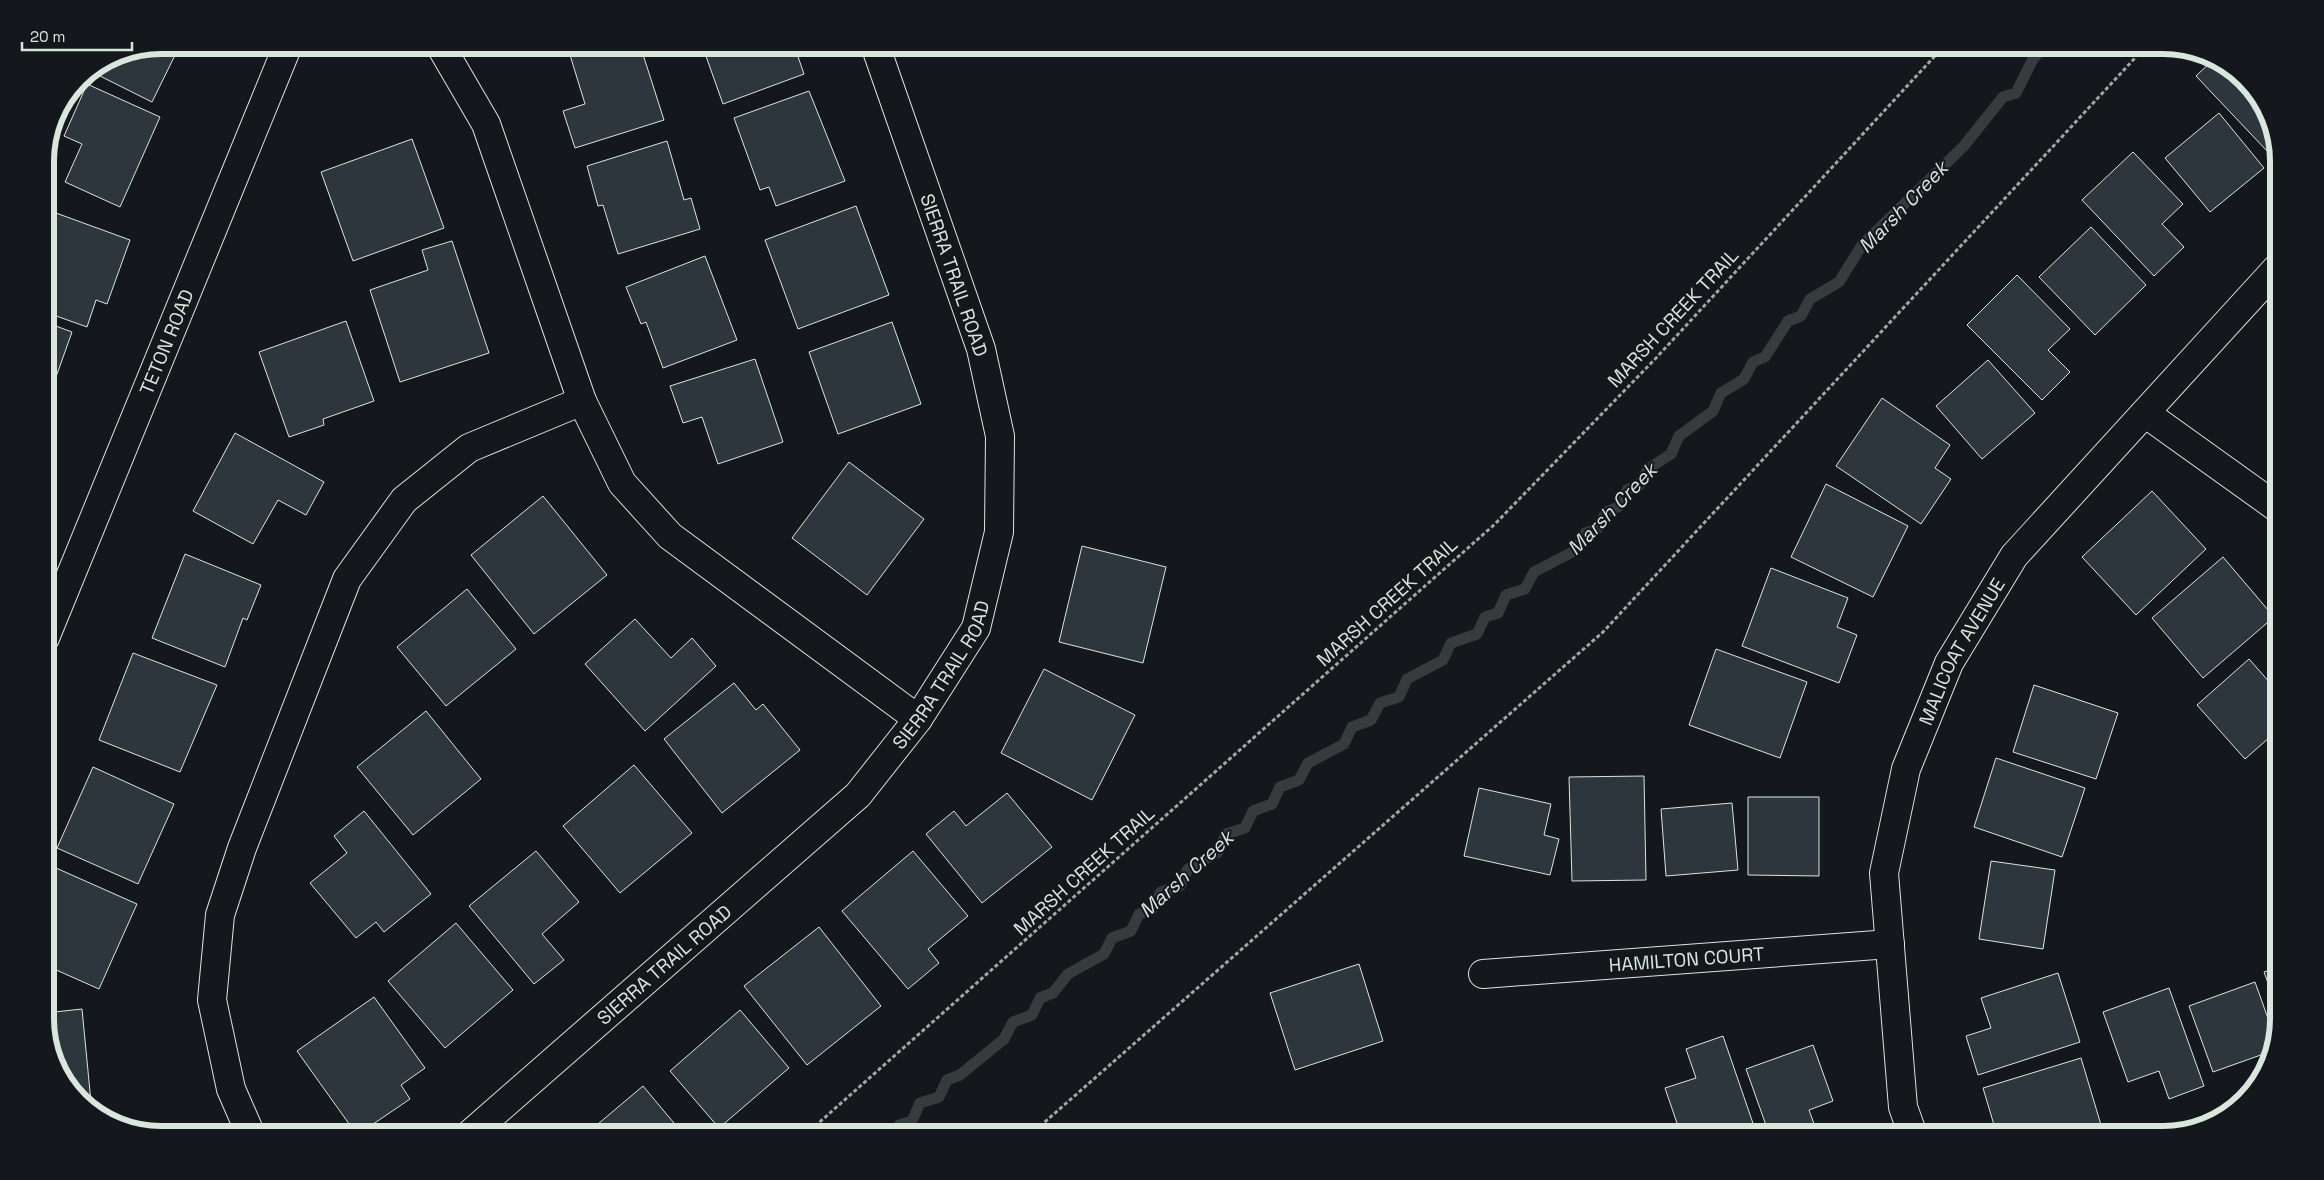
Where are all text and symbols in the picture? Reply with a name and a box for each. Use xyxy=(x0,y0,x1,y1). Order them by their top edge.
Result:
scale bar xyxy=(22,20,132,52)
text: 20 m xyxy=(30,27,65,46)
water label: Marsh Creek xyxy=(1852,154,1955,259)
street label: SIERRA TRAIL ROAD xyxy=(914,190,994,360)
street label: MARSH CREEK TRAIL xyxy=(1602,243,1744,393)
street label: TETON ROAD xyxy=(134,285,199,398)
water label: Marsh Creek xyxy=(1561,456,1664,561)
street label: MARSH CREEK TRAIL xyxy=(1311,532,1463,672)
street label: MALICOAT AVENUE xyxy=(1913,573,2010,729)
street label: SIERRA TRAIL ROAD xyxy=(887,598,995,754)
street label: MARSH CREEK TRAIL xyxy=(1008,801,1160,941)
water label: Marsh Creek xyxy=(1133,823,1240,923)
street label: SIERRA TRAIL ROAD xyxy=(591,899,737,1030)
street label: HAMILTON COURT xyxy=(1608,941,1765,977)

